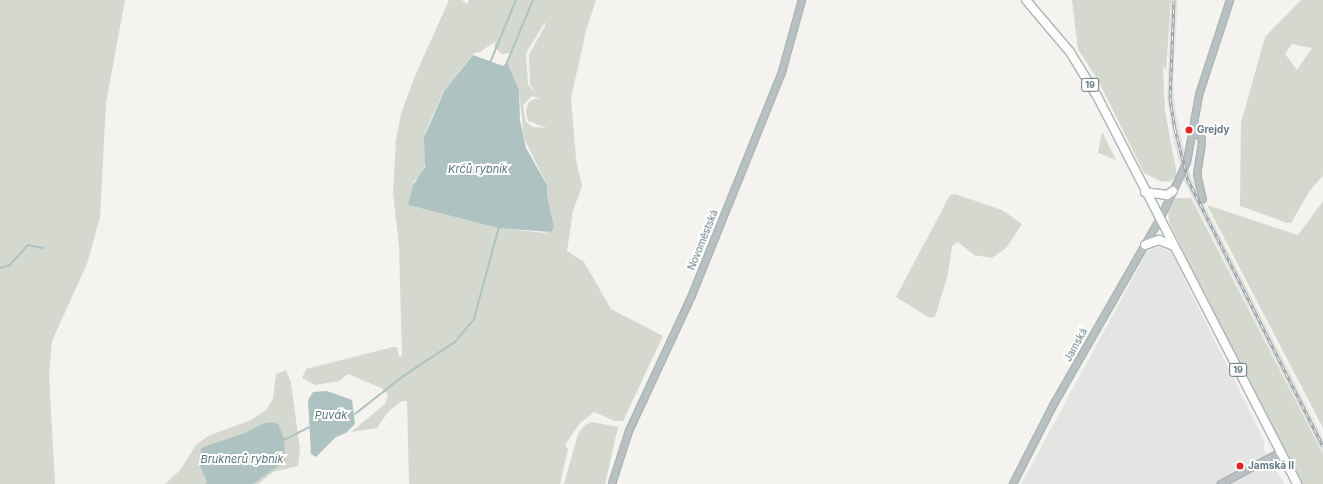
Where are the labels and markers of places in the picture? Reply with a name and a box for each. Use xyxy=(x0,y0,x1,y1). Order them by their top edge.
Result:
place label: Grejdy xyxy=(1197,124,1229,136)
marker: Grejdy xyxy=(1184,125,1194,135)
place label: Jamská II xyxy=(1248,460,1294,472)
marker: Jamská II xyxy=(1235,461,1245,471)

